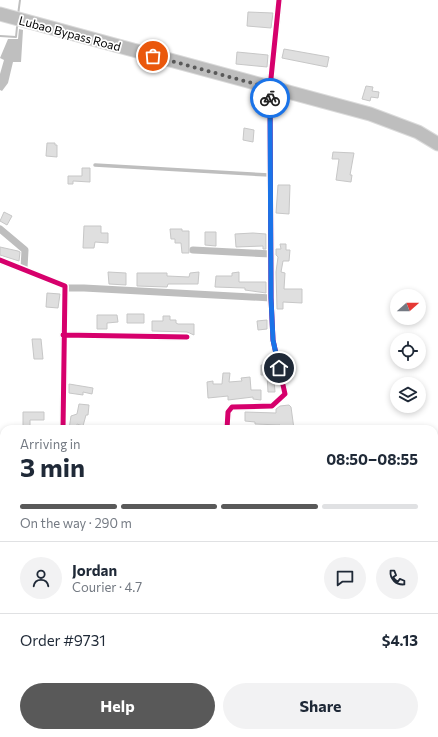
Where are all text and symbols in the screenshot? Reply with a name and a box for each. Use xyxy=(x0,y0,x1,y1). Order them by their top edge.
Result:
street label: Lubao Bypass Road xyxy=(18,13,123,53)
pin xyxy=(136,39,170,73)
icon: bag xyxy=(142,45,164,67)
courier xyxy=(250,78,290,118)
icon: bike xyxy=(259,87,281,109)
north arrow xyxy=(390,289,426,325)
map controls xyxy=(390,289,426,413)
button: locate xyxy=(390,333,426,369)
pin xyxy=(262,351,296,385)
icon: home xyxy=(268,357,290,379)
button: layers xyxy=(390,377,426,413)
text: Arriving in xyxy=(20,436,80,452)
text: 08:50–08:55 xyxy=(326,450,418,468)
text: 3 min xyxy=(20,451,85,482)
text: On the way · 290 m xyxy=(20,515,132,531)
button: person xyxy=(20,557,62,599)
button: chat xyxy=(324,557,366,599)
button: phone xyxy=(376,557,418,599)
text: Jordan xyxy=(72,561,117,579)
text: Courier · 4.7 xyxy=(72,579,142,595)
text: Order #9731 xyxy=(20,631,106,649)
text: $4.13 xyxy=(382,631,418,649)
button: Help xyxy=(20,683,215,729)
button: Share xyxy=(223,683,418,729)

